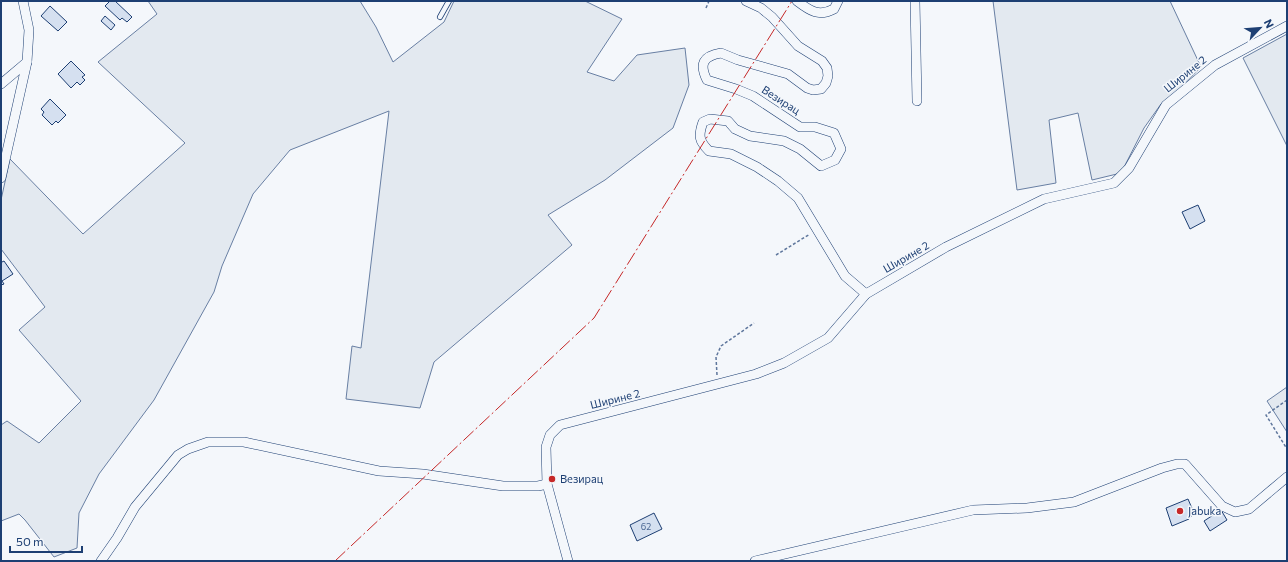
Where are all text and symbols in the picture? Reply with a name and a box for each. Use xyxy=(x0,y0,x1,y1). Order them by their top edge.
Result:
north arrow xyxy=(1240,8,1280,48)
text: N xyxy=(1262,17,1277,30)
street label: Ширине 2 xyxy=(1161,53,1209,95)
street label: Везирац xyxy=(760,82,803,117)
street label: Ширине 2 xyxy=(880,238,931,275)
street label: Ширине 2 xyxy=(589,386,641,411)
place label: Везирац xyxy=(560,472,604,485)
marker: Везирац xyxy=(547,474,557,484)
place label: Jabuka xyxy=(1188,504,1221,518)
marker: Jabuka xyxy=(1175,506,1185,516)
house number: 62 xyxy=(641,521,651,532)
scale bar xyxy=(10,528,82,554)
text: 50 m xyxy=(16,534,44,548)

